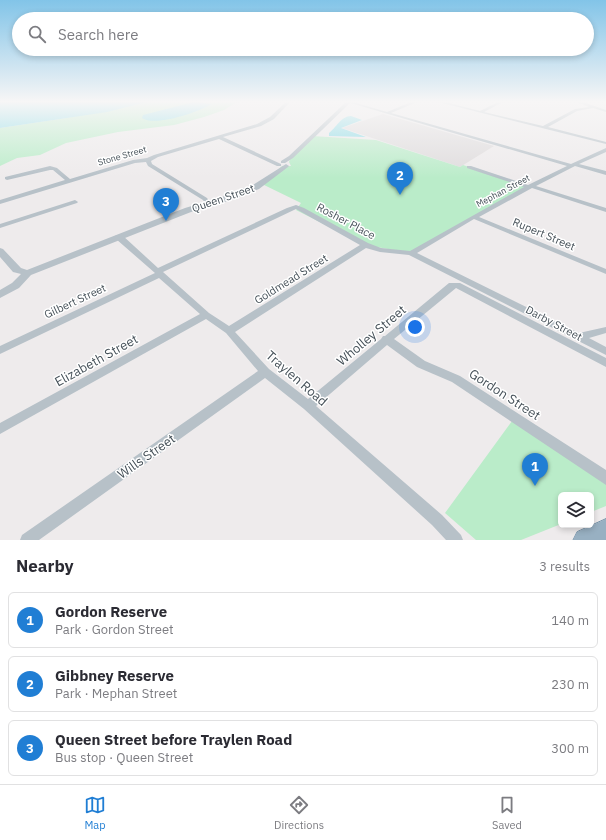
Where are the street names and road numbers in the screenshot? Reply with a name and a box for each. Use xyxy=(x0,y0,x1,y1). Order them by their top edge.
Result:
street label: Stone Street xyxy=(96,143,148,168)
street label: Mephan Street xyxy=(474,172,532,209)
street label: Queen Street xyxy=(190,181,256,215)
street label: Rosher Place xyxy=(314,200,378,242)
street label: Rupert Street xyxy=(511,215,577,253)
street label: Goldmead Street xyxy=(252,251,330,307)
street label: Gilbert Street xyxy=(42,281,108,321)
street label: Wholley Street xyxy=(333,301,410,369)
street label: Darby Street xyxy=(523,302,585,344)
street label: Elizabeth Street xyxy=(52,331,141,390)
street label: Traylen Road xyxy=(262,347,331,410)
street label: Gordon Street xyxy=(466,365,544,424)
street label: Wills Street xyxy=(114,430,179,483)

